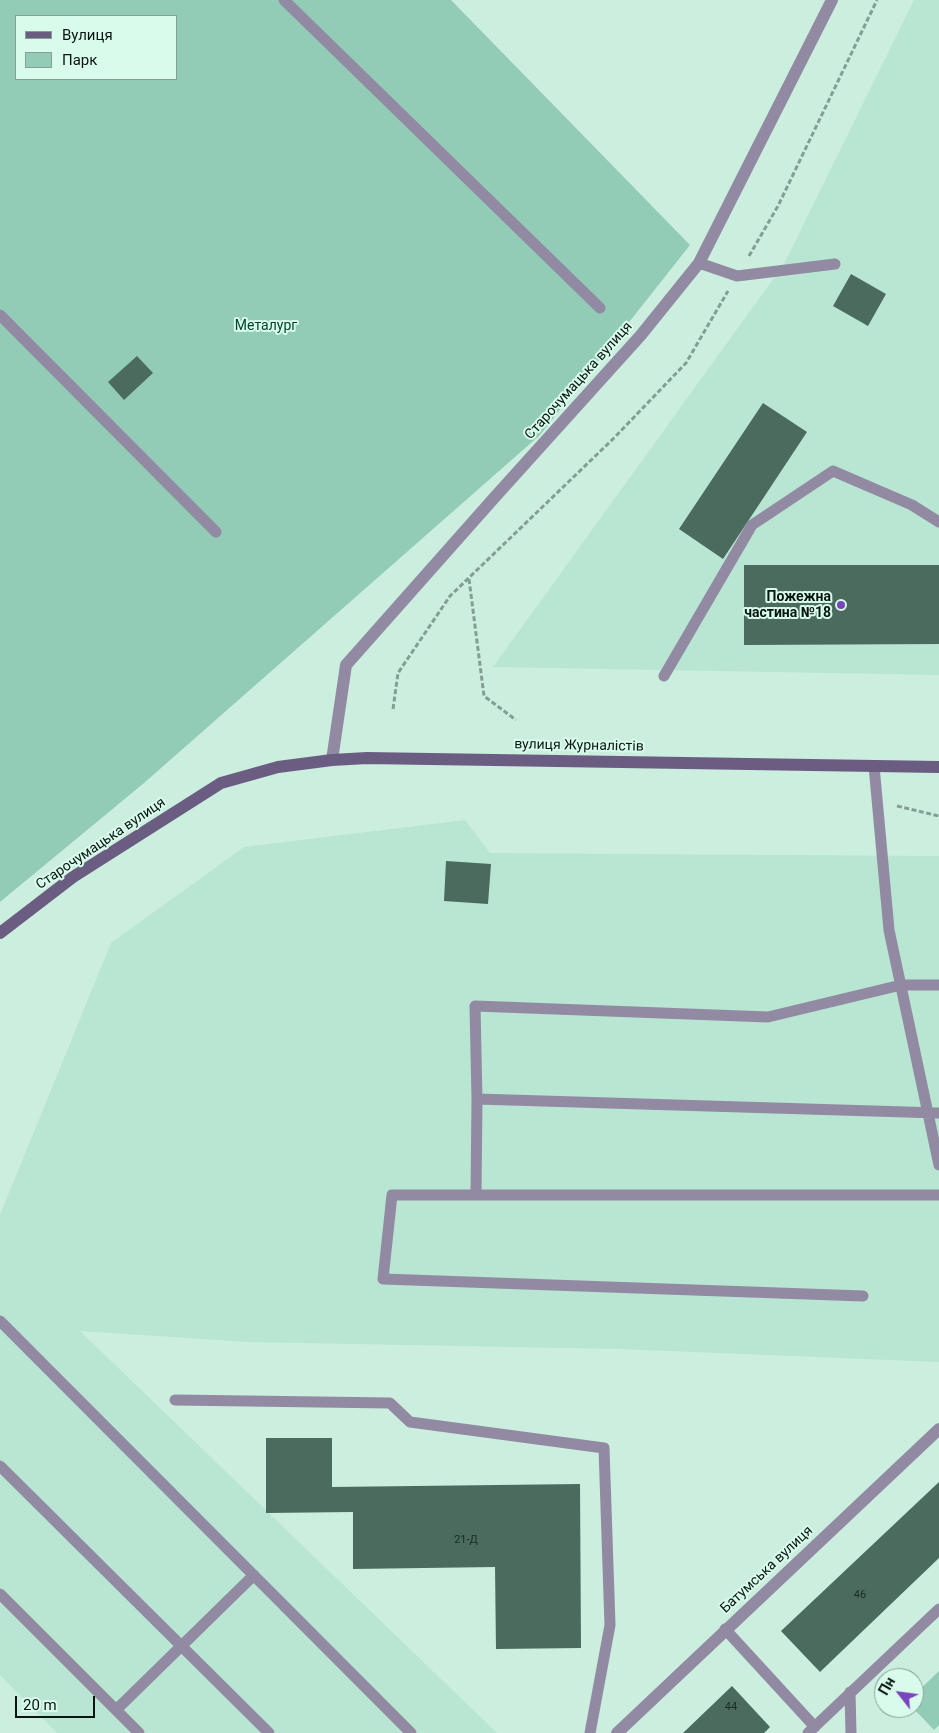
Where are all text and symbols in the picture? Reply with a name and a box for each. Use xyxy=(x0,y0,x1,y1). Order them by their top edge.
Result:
legend xyxy=(15,15,178,80)
text: Вулиця xyxy=(62,26,113,44)
text: Парк xyxy=(62,51,97,69)
park label: Металург xyxy=(235,318,297,334)
street label: Старочумацька вулиця xyxy=(522,319,636,443)
place label: Пожежна частина №18 xyxy=(744,589,831,622)
marker: Пожежна частина №18 xyxy=(835,599,847,611)
street label: вулиця Журналістів xyxy=(514,736,644,756)
street label: Старочумацька вулиця xyxy=(33,794,169,894)
street label: Батумська вулиця xyxy=(717,1523,817,1617)
house number: 21-Д xyxy=(454,1533,478,1547)
house number: 46 xyxy=(854,1588,866,1602)
north arrow xyxy=(874,1668,924,1718)
text: Пн xyxy=(875,1674,898,1698)
scale bar xyxy=(18,1686,98,1718)
text: 20 m xyxy=(23,1696,57,1714)
house number: 44 xyxy=(725,1700,737,1714)

